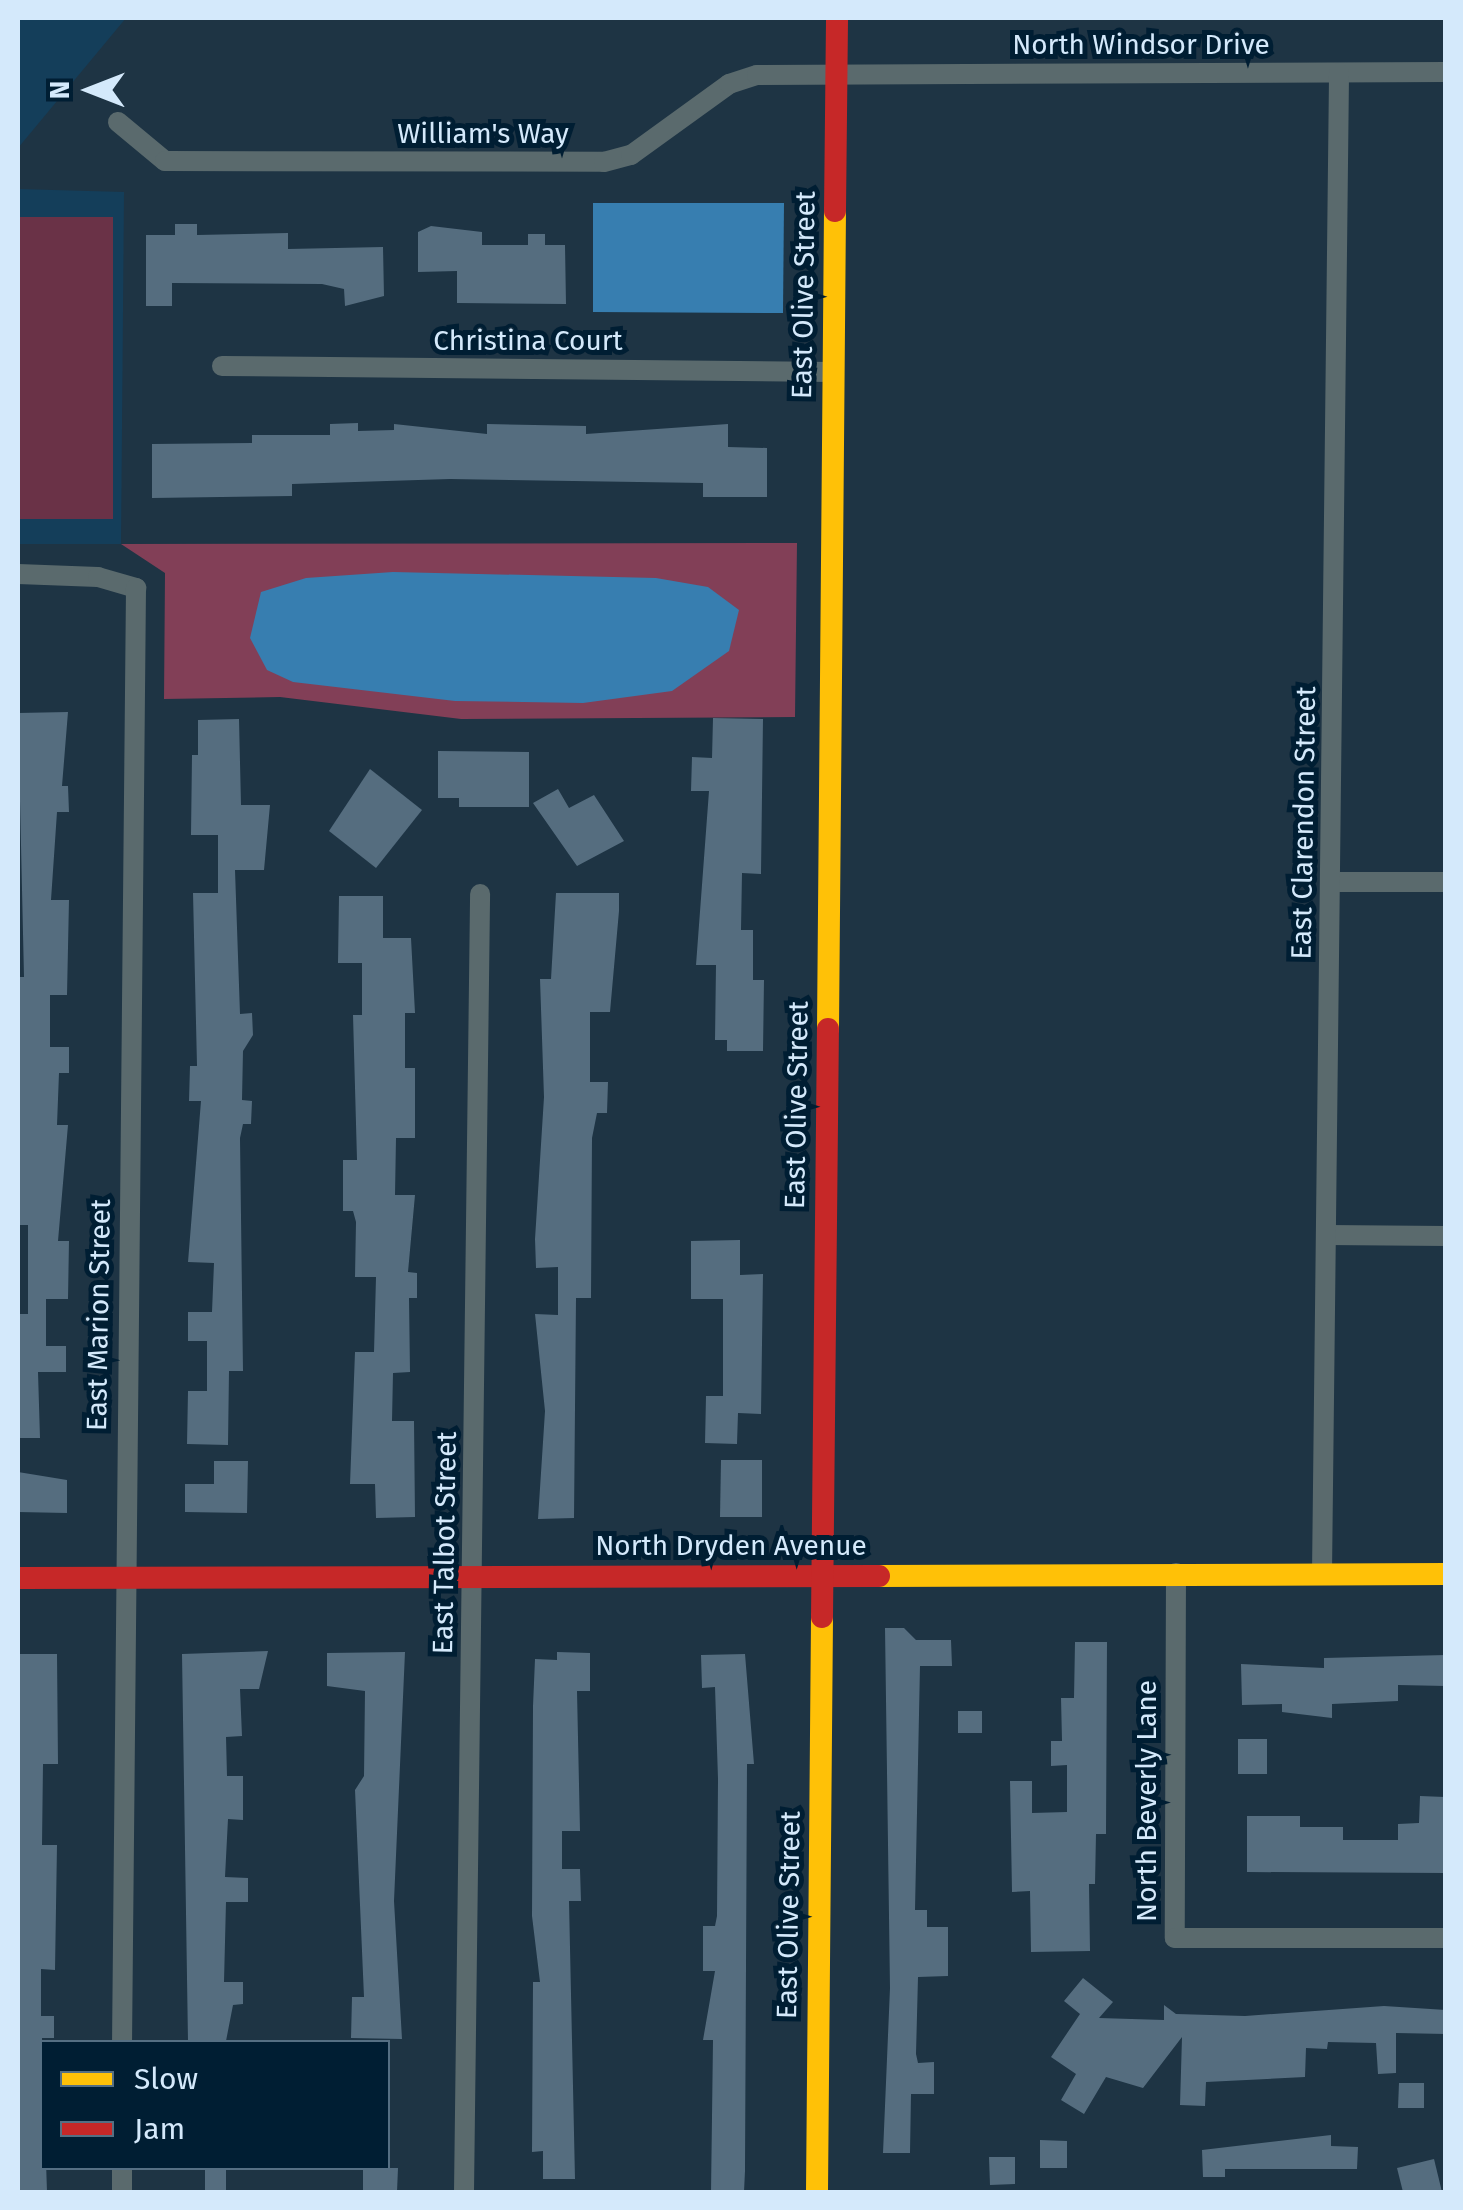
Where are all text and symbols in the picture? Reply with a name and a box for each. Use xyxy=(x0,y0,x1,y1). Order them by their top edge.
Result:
street label: North Windsor Drive xyxy=(1012,28,1270,62)
north arrow xyxy=(40,40,140,140)
text: N xyxy=(43,81,76,99)
street label: William's Way xyxy=(397,117,569,151)
street label: East Olive Street xyxy=(785,191,823,399)
street label: Christina Court xyxy=(433,324,623,358)
street label: East Clarendon Street xyxy=(1285,686,1323,960)
street label: East Olive Street xyxy=(778,1001,816,1209)
street label: East Marion Street xyxy=(80,1199,118,1431)
street label: East Talbot Street xyxy=(426,1431,464,1655)
street label: North Dryden Avenue xyxy=(595,1529,867,1563)
street label: North Beverly Lane xyxy=(1130,1680,1164,1922)
street label: East Olive Street xyxy=(770,1811,808,2019)
legend xyxy=(40,2040,390,2170)
text: Slow xyxy=(134,2061,198,2097)
text: Jam xyxy=(134,2111,185,2147)

